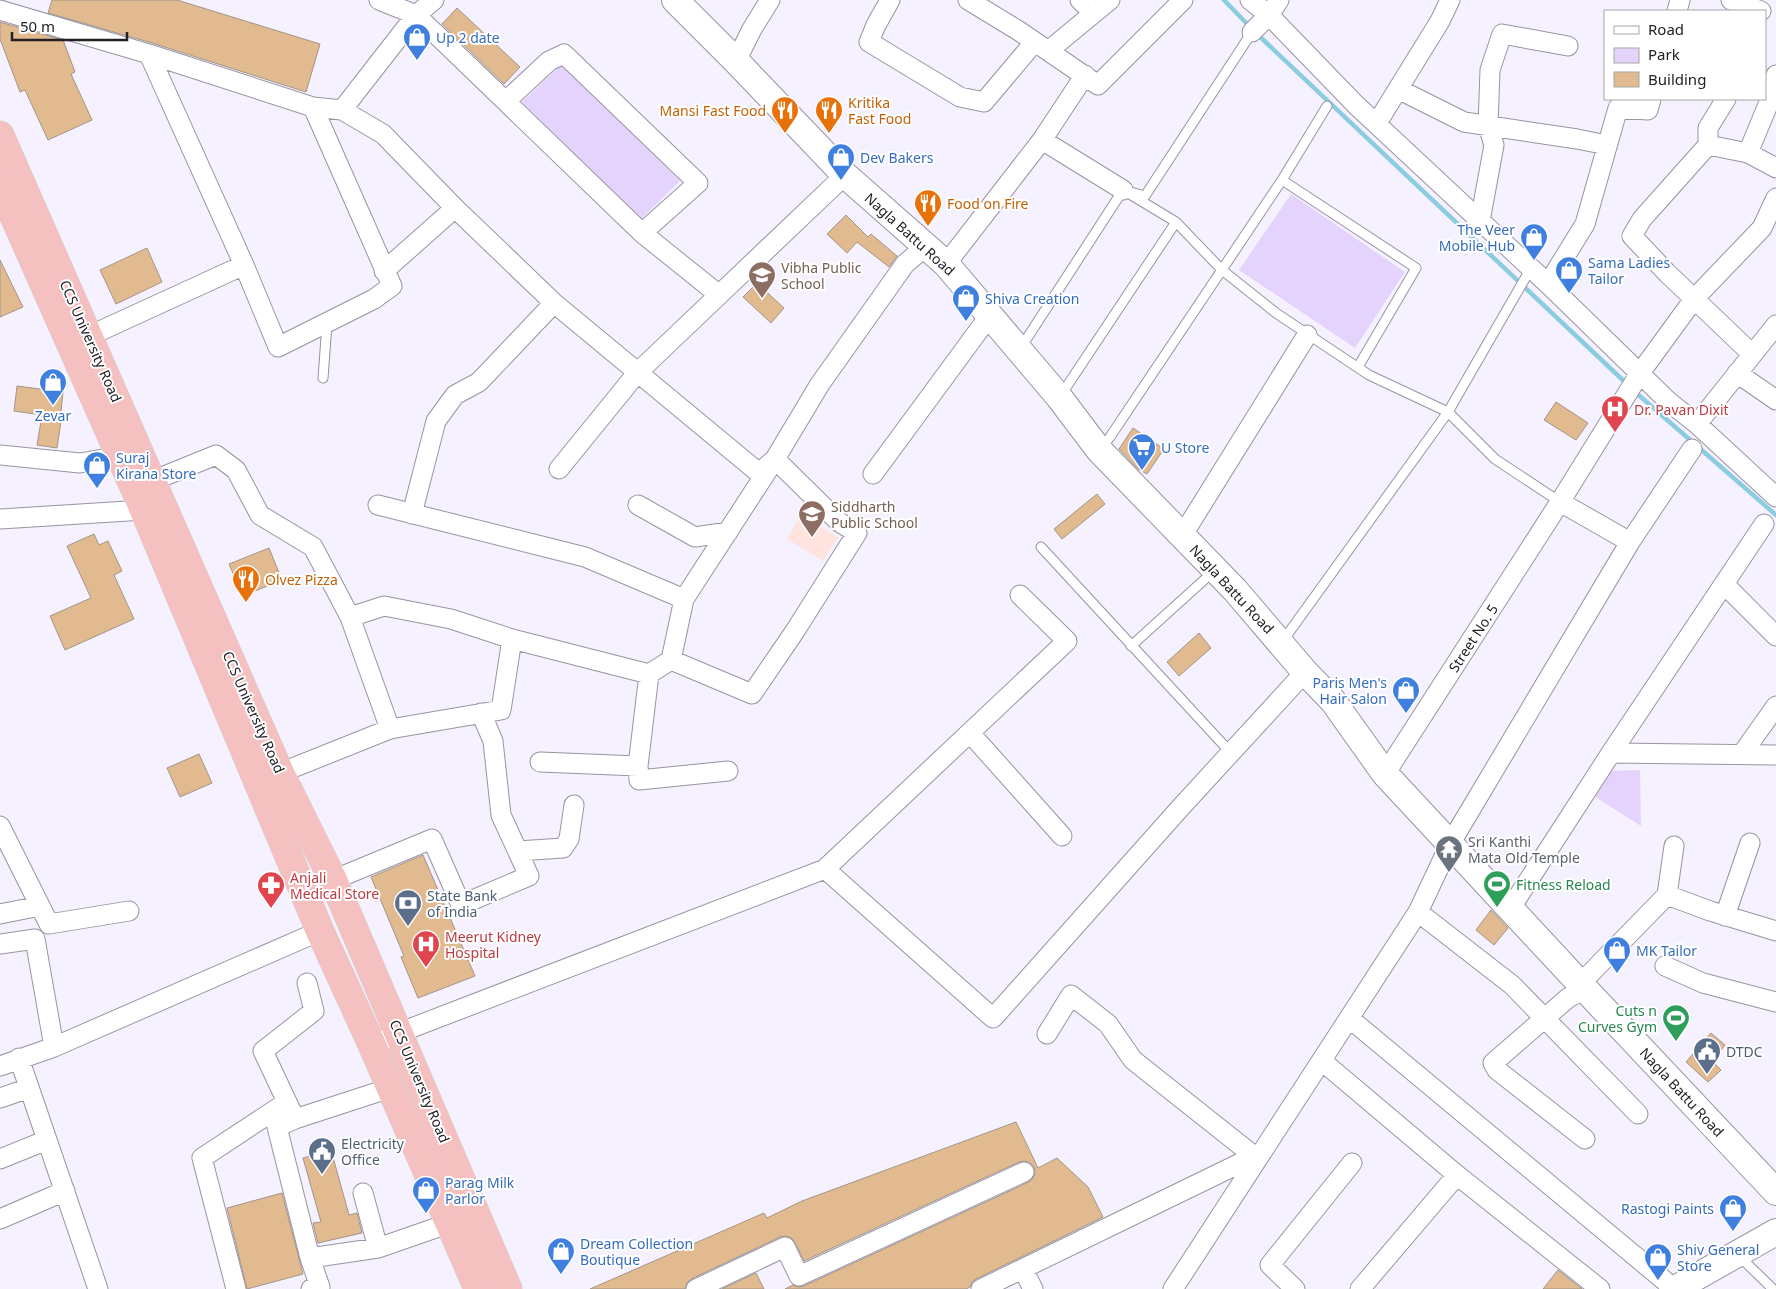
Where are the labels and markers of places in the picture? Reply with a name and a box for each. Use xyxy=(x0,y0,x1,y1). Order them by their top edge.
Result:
shop icon: Up 2 date xyxy=(402,22,432,61)
place label: Up 2 date xyxy=(436,28,500,47)
place label: Kritika Fast Food xyxy=(848,93,911,128)
restaurant icon: Mansi Fast Food xyxy=(770,95,800,134)
restaurant icon: Kritika Fast Food xyxy=(814,95,844,134)
place label: Mansi Fast Food xyxy=(660,101,766,120)
shop icon: Dev Bakers xyxy=(826,142,856,181)
place label: Dev Bakers xyxy=(860,148,934,167)
restaurant icon: Food on Fire xyxy=(913,188,943,227)
place label: Food on Fire xyxy=(947,194,1029,213)
place label: The Veer Mobile Hub xyxy=(1439,220,1515,255)
shop icon: The Veer Mobile Hub xyxy=(1519,222,1549,261)
place label: Sama Ladies Tailor xyxy=(1588,253,1670,288)
shop icon: Sama Ladies Tailor xyxy=(1554,255,1584,294)
place label: Vibha Public School xyxy=(781,258,862,293)
school or university icon: Vibha Public School xyxy=(747,260,777,299)
shop icon: Shiva Creation xyxy=(951,283,981,322)
place label: Shiva Creation xyxy=(985,289,1079,308)
shop icon: Zevar xyxy=(38,367,68,406)
hospital icon: Dr. Pavan Dixit xyxy=(1600,394,1630,433)
place label: Dr. Pavan Dixit xyxy=(1634,400,1729,419)
place label: Zevar xyxy=(35,406,71,425)
supermarket icon: U Store xyxy=(1127,432,1157,471)
place label: U Store xyxy=(1161,438,1210,457)
place label: Suraj Kirana Store xyxy=(116,448,196,483)
shop icon: Suraj Kirana Store xyxy=(82,450,112,489)
place label: Siddharth Public School xyxy=(831,497,918,532)
school or university icon: Siddharth Public School xyxy=(797,499,827,538)
restaurant icon: Olvez Pizza xyxy=(231,564,261,603)
place label: Olvez Pizza xyxy=(265,570,338,589)
place label: Paris Men's Hair Salon xyxy=(1312,673,1387,708)
shop icon: Paris Men's Hair Salon xyxy=(1391,675,1421,714)
place label: Sri Kanthi Mata Old Temple xyxy=(1468,832,1580,867)
temple icon: Sri Kanthi Mata Old Temple xyxy=(1434,834,1464,873)
place label: Anjali Medical Store xyxy=(290,868,379,903)
sports icon: Fitness Reload xyxy=(1482,869,1512,908)
pharmacy icon: Anjali Medical Store xyxy=(256,870,286,909)
place label: Fitness Reload xyxy=(1516,875,1611,894)
place label: State Bank of India xyxy=(427,886,498,921)
bank icon: State Bank of India xyxy=(393,888,423,927)
place label: Meerut Kidney Hospital xyxy=(445,927,542,962)
hospital icon: Meerut Kidney Hospital xyxy=(411,929,441,968)
shop icon: MK Tailor xyxy=(1602,935,1632,974)
place label: MK Tailor xyxy=(1636,941,1697,960)
place label: Cuts n Curves Gym xyxy=(1578,1001,1657,1036)
sports icon: Cuts n Curves Gym xyxy=(1661,1003,1691,1042)
public building icon: DTDC xyxy=(1692,1036,1722,1075)
place label: DTDC xyxy=(1726,1042,1763,1061)
place label: Electricity Office xyxy=(341,1134,405,1169)
public building icon: Electricity Office xyxy=(307,1136,337,1175)
place label: Parag Milk Parlor xyxy=(445,1173,515,1208)
shop icon: Parag Milk Parlor xyxy=(411,1175,441,1214)
shop icon: Rastogi Paints xyxy=(1718,1193,1748,1232)
place label: Rastogi Paints xyxy=(1621,1199,1714,1218)
place label: Dream Collection Boutique xyxy=(580,1234,693,1269)
shop icon: Dream Collection Boutique xyxy=(546,1236,576,1275)
place label: Shiv General Store xyxy=(1677,1240,1759,1275)
shop icon: Shiv General Store xyxy=(1643,1242,1673,1281)

